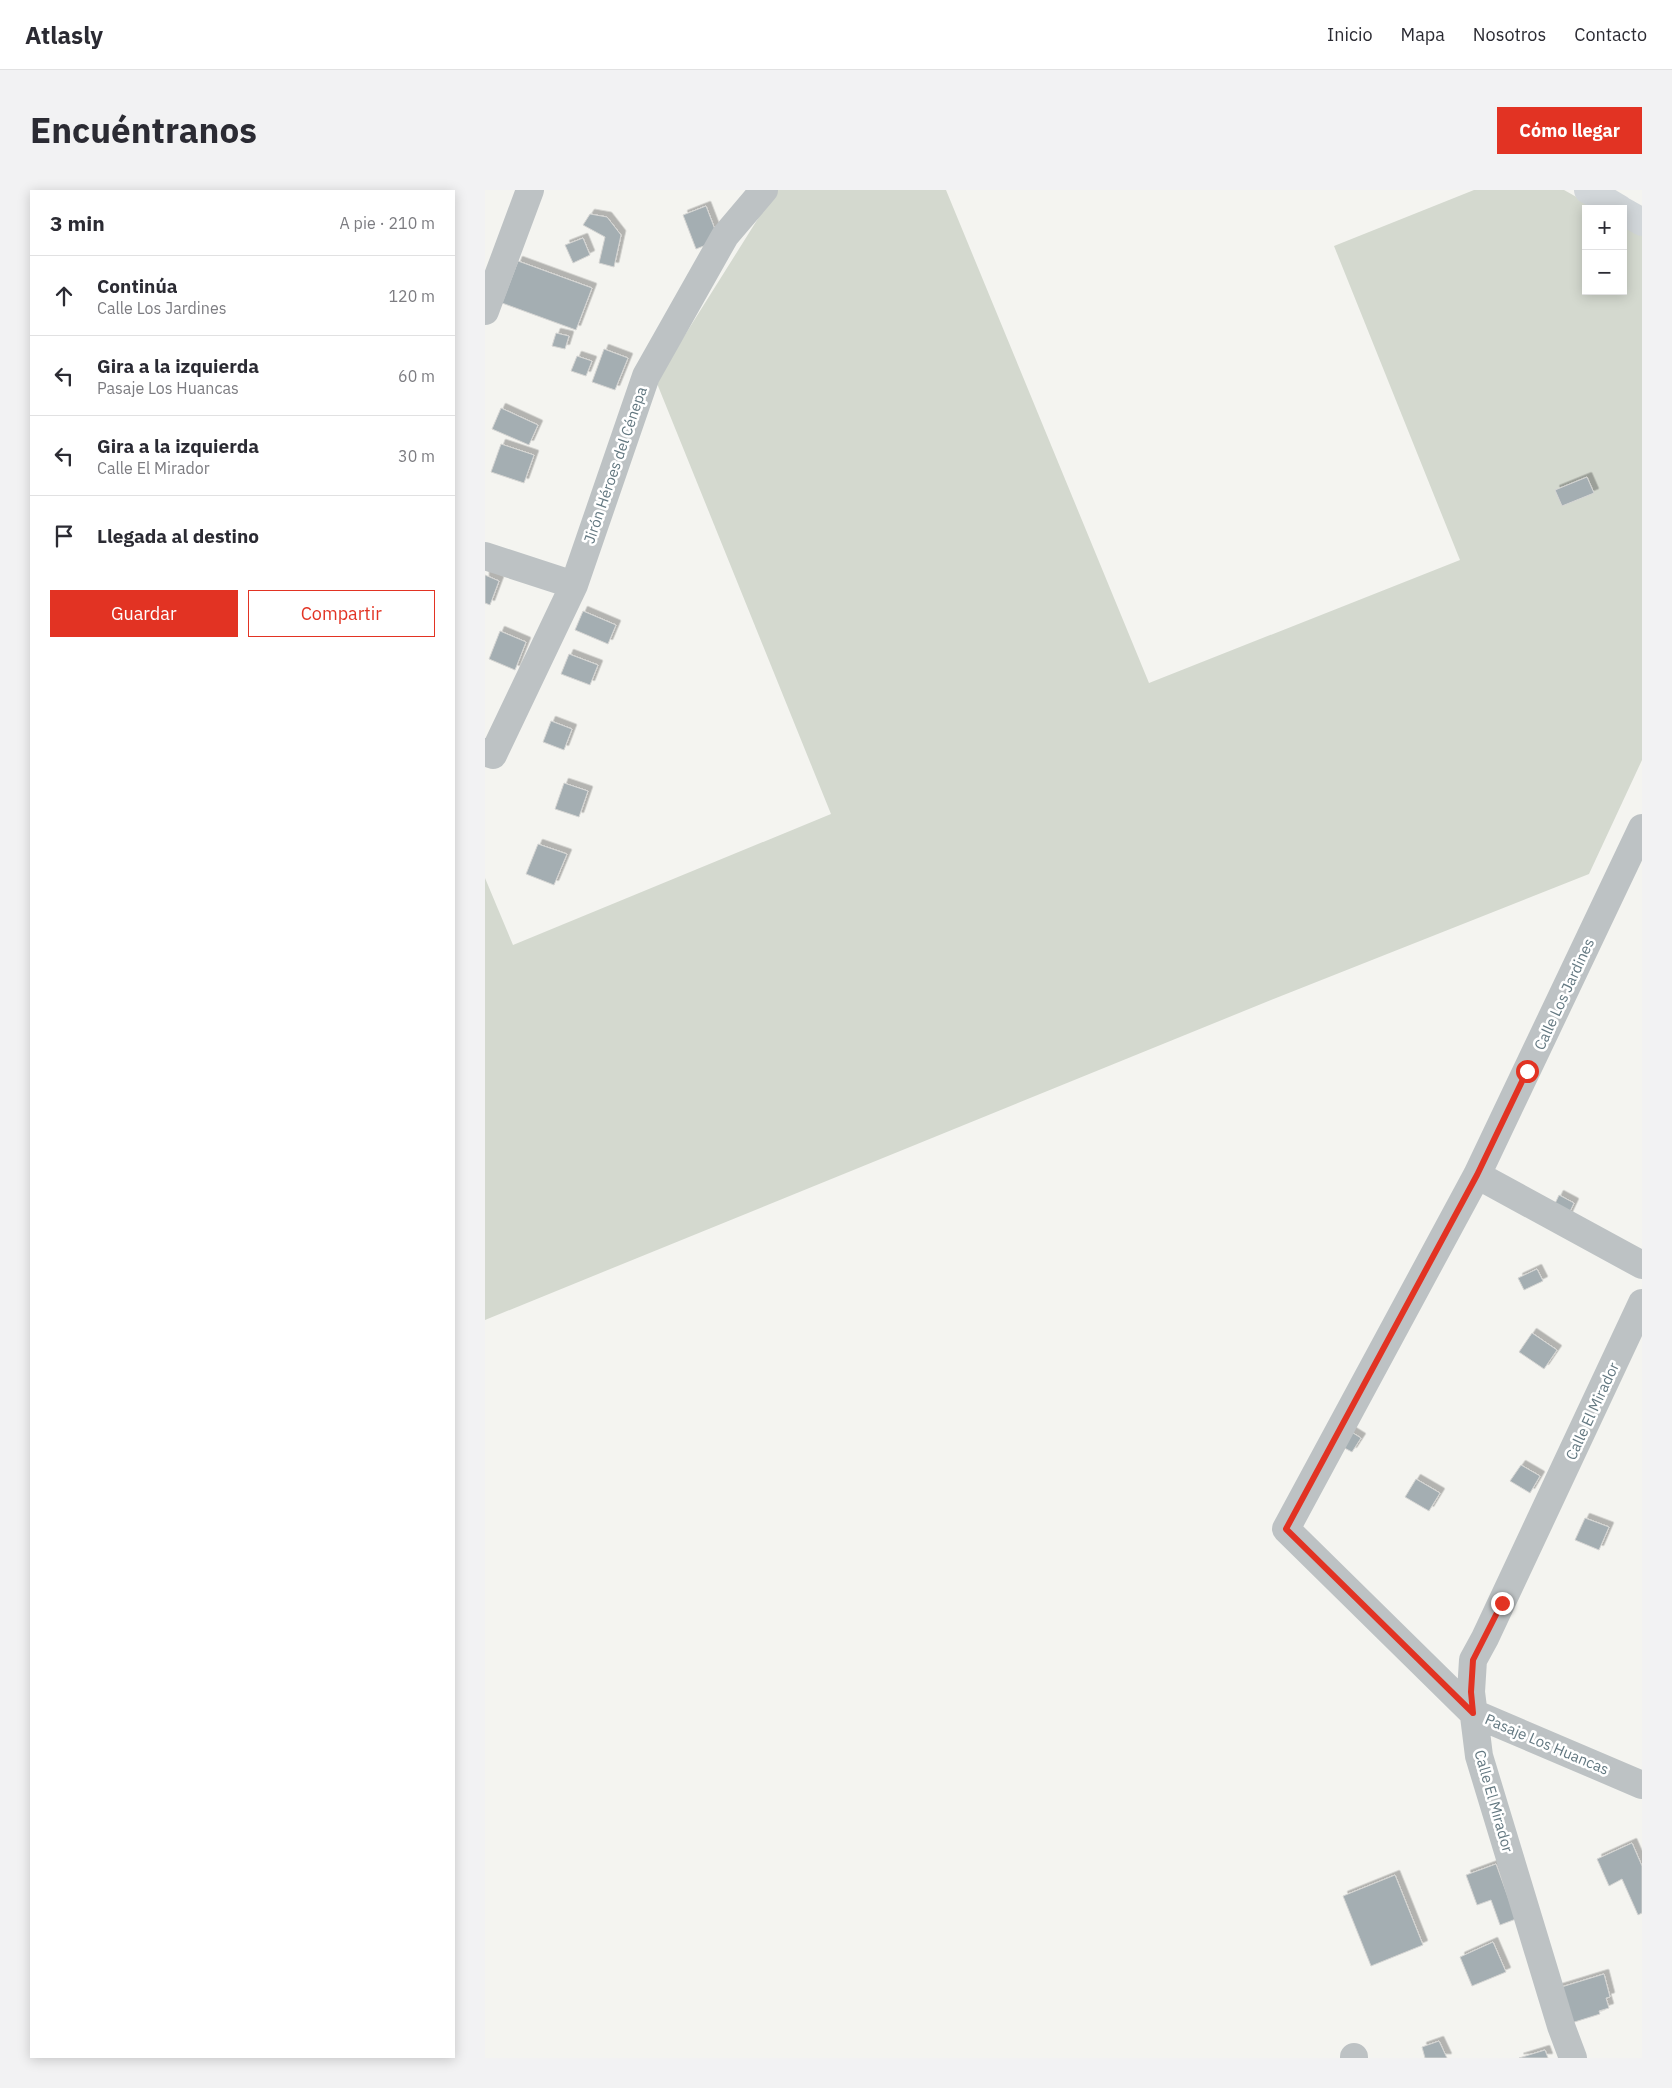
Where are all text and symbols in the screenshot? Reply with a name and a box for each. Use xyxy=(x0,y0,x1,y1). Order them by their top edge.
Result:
text: Atlasly xyxy=(25,19,103,51)
text: Inicio xyxy=(1327,23,1373,46)
text: Mapa xyxy=(1401,23,1445,46)
text: Nosotros xyxy=(1473,23,1546,46)
text: Contacto xyxy=(1574,23,1647,46)
text: Encuéntranos xyxy=(30,107,257,153)
button: Cómo llegar xyxy=(1497,107,1642,154)
map controls xyxy=(1582,205,1627,295)
button: + xyxy=(1582,205,1627,250)
text: 3 min xyxy=(50,209,105,237)
text: A pie · 210 m xyxy=(340,213,435,233)
button: − xyxy=(1582,250,1627,295)
text: Continúa xyxy=(97,274,178,298)
icon: ahead xyxy=(50,282,78,310)
text: 120 m xyxy=(388,286,435,306)
text: Calle Los Jardines xyxy=(97,298,226,318)
text: Gira a la izquierda xyxy=(97,354,259,378)
icon: left xyxy=(50,362,78,390)
text: 60 m xyxy=(398,366,435,386)
text: Pasaje Los Huancas xyxy=(97,378,239,398)
street label: Jirón Héroes del Cénepa xyxy=(579,384,651,546)
text: Gira a la izquierda xyxy=(97,434,259,458)
icon: left xyxy=(50,442,78,470)
text: 30 m xyxy=(398,446,435,466)
text: Calle El Mirador xyxy=(97,458,210,478)
icon: arrive xyxy=(50,522,78,550)
text: Llegada al destino xyxy=(97,524,259,548)
button: Guardar xyxy=(50,590,238,637)
button: Compartir xyxy=(248,590,435,637)
street label: Calle Los Jardines xyxy=(1530,935,1598,1053)
route start xyxy=(1516,1060,1539,1083)
street label: Calle El Mirador xyxy=(1561,1359,1623,1463)
route end xyxy=(1491,1592,1514,1615)
street label: Pasaje Los Huancas xyxy=(1482,1709,1612,1779)
street label: Calle El Mirador xyxy=(1470,1748,1518,1855)

